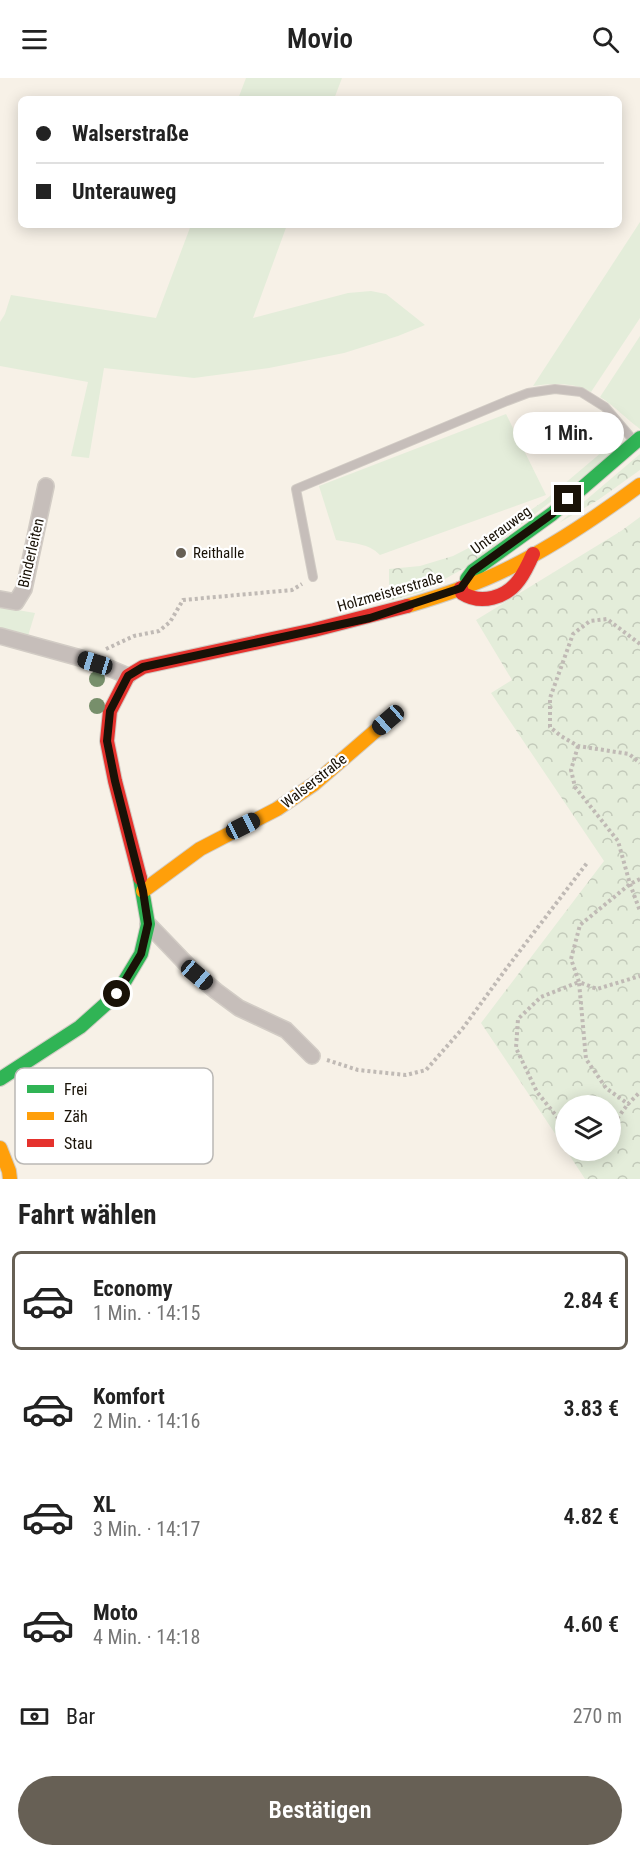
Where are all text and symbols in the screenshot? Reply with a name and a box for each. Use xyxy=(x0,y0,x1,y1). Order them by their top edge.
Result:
icon: menu xyxy=(18,23,51,56)
text: Movio xyxy=(287,23,353,55)
icon: search xyxy=(589,23,622,56)
text: Walserstraße xyxy=(72,121,189,146)
text: Unterauweg xyxy=(72,179,176,204)
callout: 1 Min. xyxy=(512,412,624,454)
text: 1 Min. xyxy=(543,421,594,445)
route end xyxy=(554,485,581,512)
street label: Unterauweg xyxy=(467,502,535,558)
street label: Binderleiten xyxy=(14,517,48,589)
place label: Reithalle xyxy=(193,544,244,562)
marker: Reithalle xyxy=(174,546,188,560)
street label: Holzmeisterstraße xyxy=(335,568,445,616)
car xyxy=(75,649,115,677)
car xyxy=(369,701,407,739)
street label: Walserstraße xyxy=(278,750,350,812)
car xyxy=(223,810,263,842)
car xyxy=(177,957,217,993)
route start xyxy=(103,980,130,1007)
legend xyxy=(15,1068,213,1164)
text: Frei xyxy=(64,1080,87,1099)
map controls xyxy=(555,1095,621,1161)
button: layers xyxy=(555,1095,621,1161)
text: Zäh xyxy=(64,1107,88,1126)
text: Stau xyxy=(64,1134,92,1153)
text: Fahrt wählen xyxy=(18,1199,157,1231)
icon: car xyxy=(21,1274,75,1328)
text: Economy xyxy=(93,1276,173,1301)
text: 2.84 € xyxy=(563,1288,619,1313)
text: 1 Min. · 14:15 xyxy=(93,1301,200,1325)
icon: car xyxy=(21,1382,75,1436)
text: Komfort xyxy=(93,1384,165,1409)
text: 3.83 € xyxy=(563,1396,619,1421)
text: 2 Min. · 14:16 xyxy=(93,1409,200,1433)
icon: car xyxy=(21,1490,75,1544)
text: XL xyxy=(93,1492,116,1517)
text: 4.82 € xyxy=(563,1504,619,1529)
text: 3 Min. · 14:17 xyxy=(93,1517,200,1541)
icon: car xyxy=(21,1598,75,1652)
text: Moto xyxy=(93,1600,138,1625)
text: 4.60 € xyxy=(563,1612,619,1637)
text: 4 Min. · 14:18 xyxy=(93,1625,200,1649)
icon: cash xyxy=(18,1700,51,1733)
text: Bar xyxy=(66,1704,95,1729)
text: 270 m xyxy=(573,1704,622,1728)
button: Bestätigen xyxy=(18,1776,622,1845)

